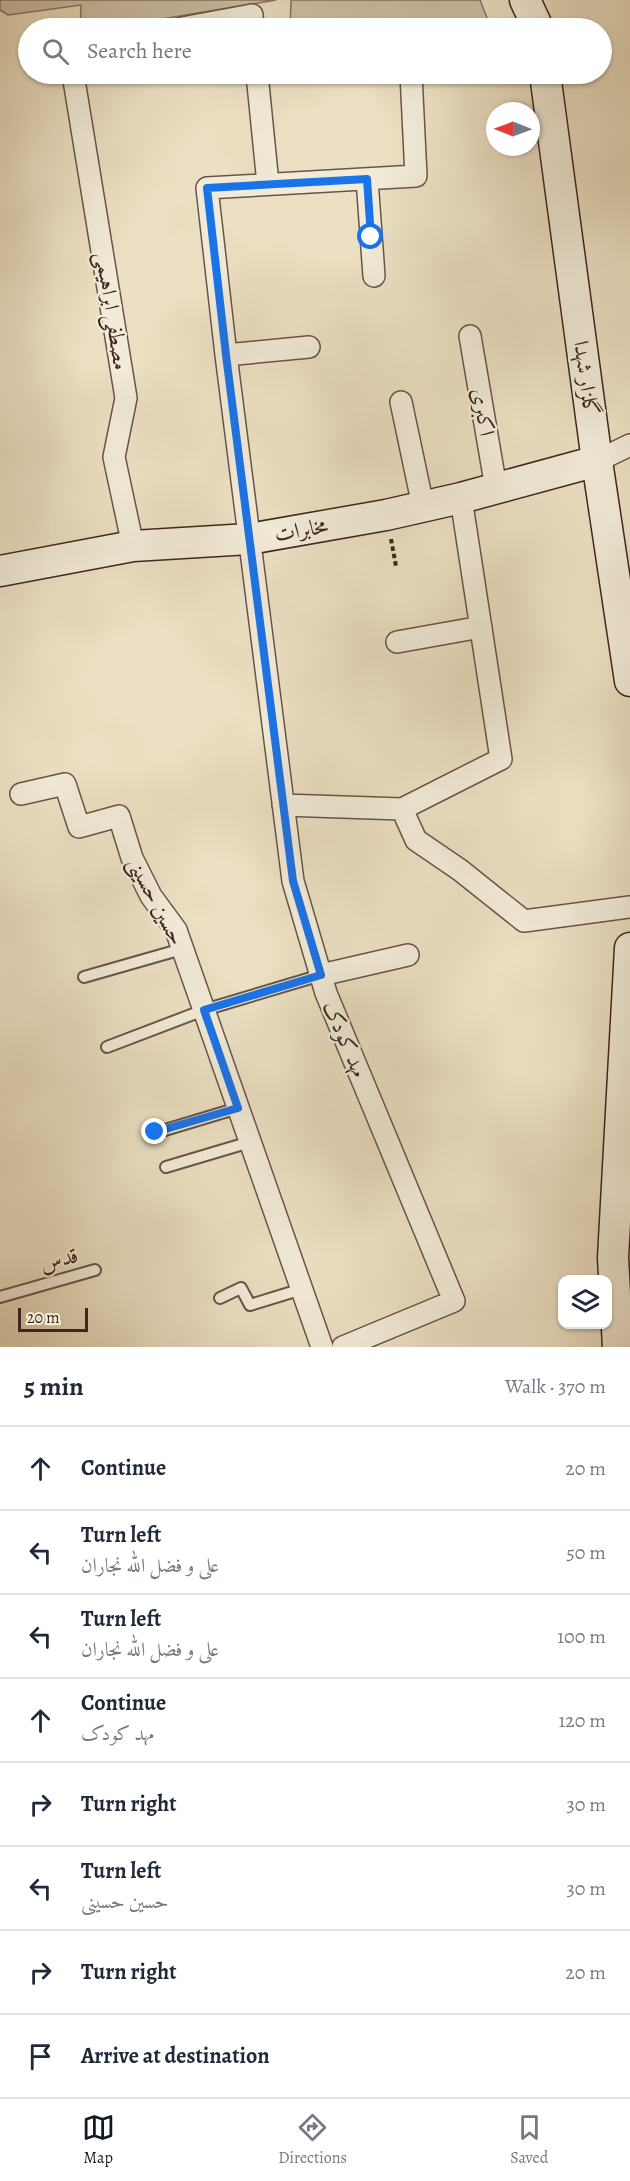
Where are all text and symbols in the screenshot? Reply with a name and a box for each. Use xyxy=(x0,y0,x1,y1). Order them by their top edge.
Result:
search box xyxy=(18,18,612,84)
icon: search xyxy=(39,35,72,68)
text: Search here xyxy=(87,36,192,66)
north arrow xyxy=(486,102,540,156)
route start xyxy=(357,223,383,249)
street label: مصطفی ابراهیمی xyxy=(87,250,136,372)
street label: گلزار شهدا xyxy=(566,339,606,417)
street label: اکبری xyxy=(464,386,502,438)
street label: مخابرات xyxy=(272,510,331,549)
street label: حسین حسینی xyxy=(120,851,192,951)
street label: مهد کودک xyxy=(315,996,375,1082)
route end xyxy=(141,1118,167,1144)
street label: قدس xyxy=(36,1240,82,1280)
map controls xyxy=(558,1275,612,1329)
button: layers xyxy=(558,1275,612,1329)
scale bar xyxy=(18,1305,88,1332)
text: 20 m xyxy=(27,1307,60,1329)
text: 5 min xyxy=(24,1369,84,1404)
text: Walk · 370 m xyxy=(505,1373,606,1400)
icon: ahead xyxy=(24,1452,57,1485)
text: Continue xyxy=(81,1453,166,1483)
text: 20 m xyxy=(565,1455,606,1482)
text: Turn left xyxy=(81,1520,161,1550)
icon: left xyxy=(24,1536,57,1569)
text: 50 m xyxy=(566,1539,606,1566)
text: علی و فضل الله نجاران xyxy=(81,1552,219,1579)
text: Turn left xyxy=(81,1604,161,1634)
icon: left xyxy=(24,1620,57,1653)
text: 100 m xyxy=(557,1623,606,1650)
text: علی و فضل الله نجاران xyxy=(81,1636,219,1663)
text: Continue xyxy=(81,1688,166,1718)
icon: ahead xyxy=(24,1704,57,1737)
text: 120 m xyxy=(558,1707,606,1734)
text: مهد کودک xyxy=(81,1720,154,1747)
icon: right xyxy=(24,1788,57,1821)
text: Turn right xyxy=(81,1789,177,1819)
text: 30 m xyxy=(566,1791,606,1818)
text: Turn left xyxy=(81,1856,161,1886)
icon: left xyxy=(24,1872,57,1905)
text: 30 m xyxy=(566,1875,606,1902)
text: حسین حسینی xyxy=(81,1888,169,1915)
icon: right xyxy=(24,1956,57,1989)
text: Turn right xyxy=(81,1957,177,1987)
text: 20 m xyxy=(565,1959,606,1986)
icon: arrive xyxy=(24,2040,57,2073)
text: Arrive at destination xyxy=(81,2041,270,2071)
tab: Map xyxy=(82,2111,115,2169)
tab: Directions xyxy=(278,2111,347,2169)
tab: Saved xyxy=(510,2111,548,2169)

